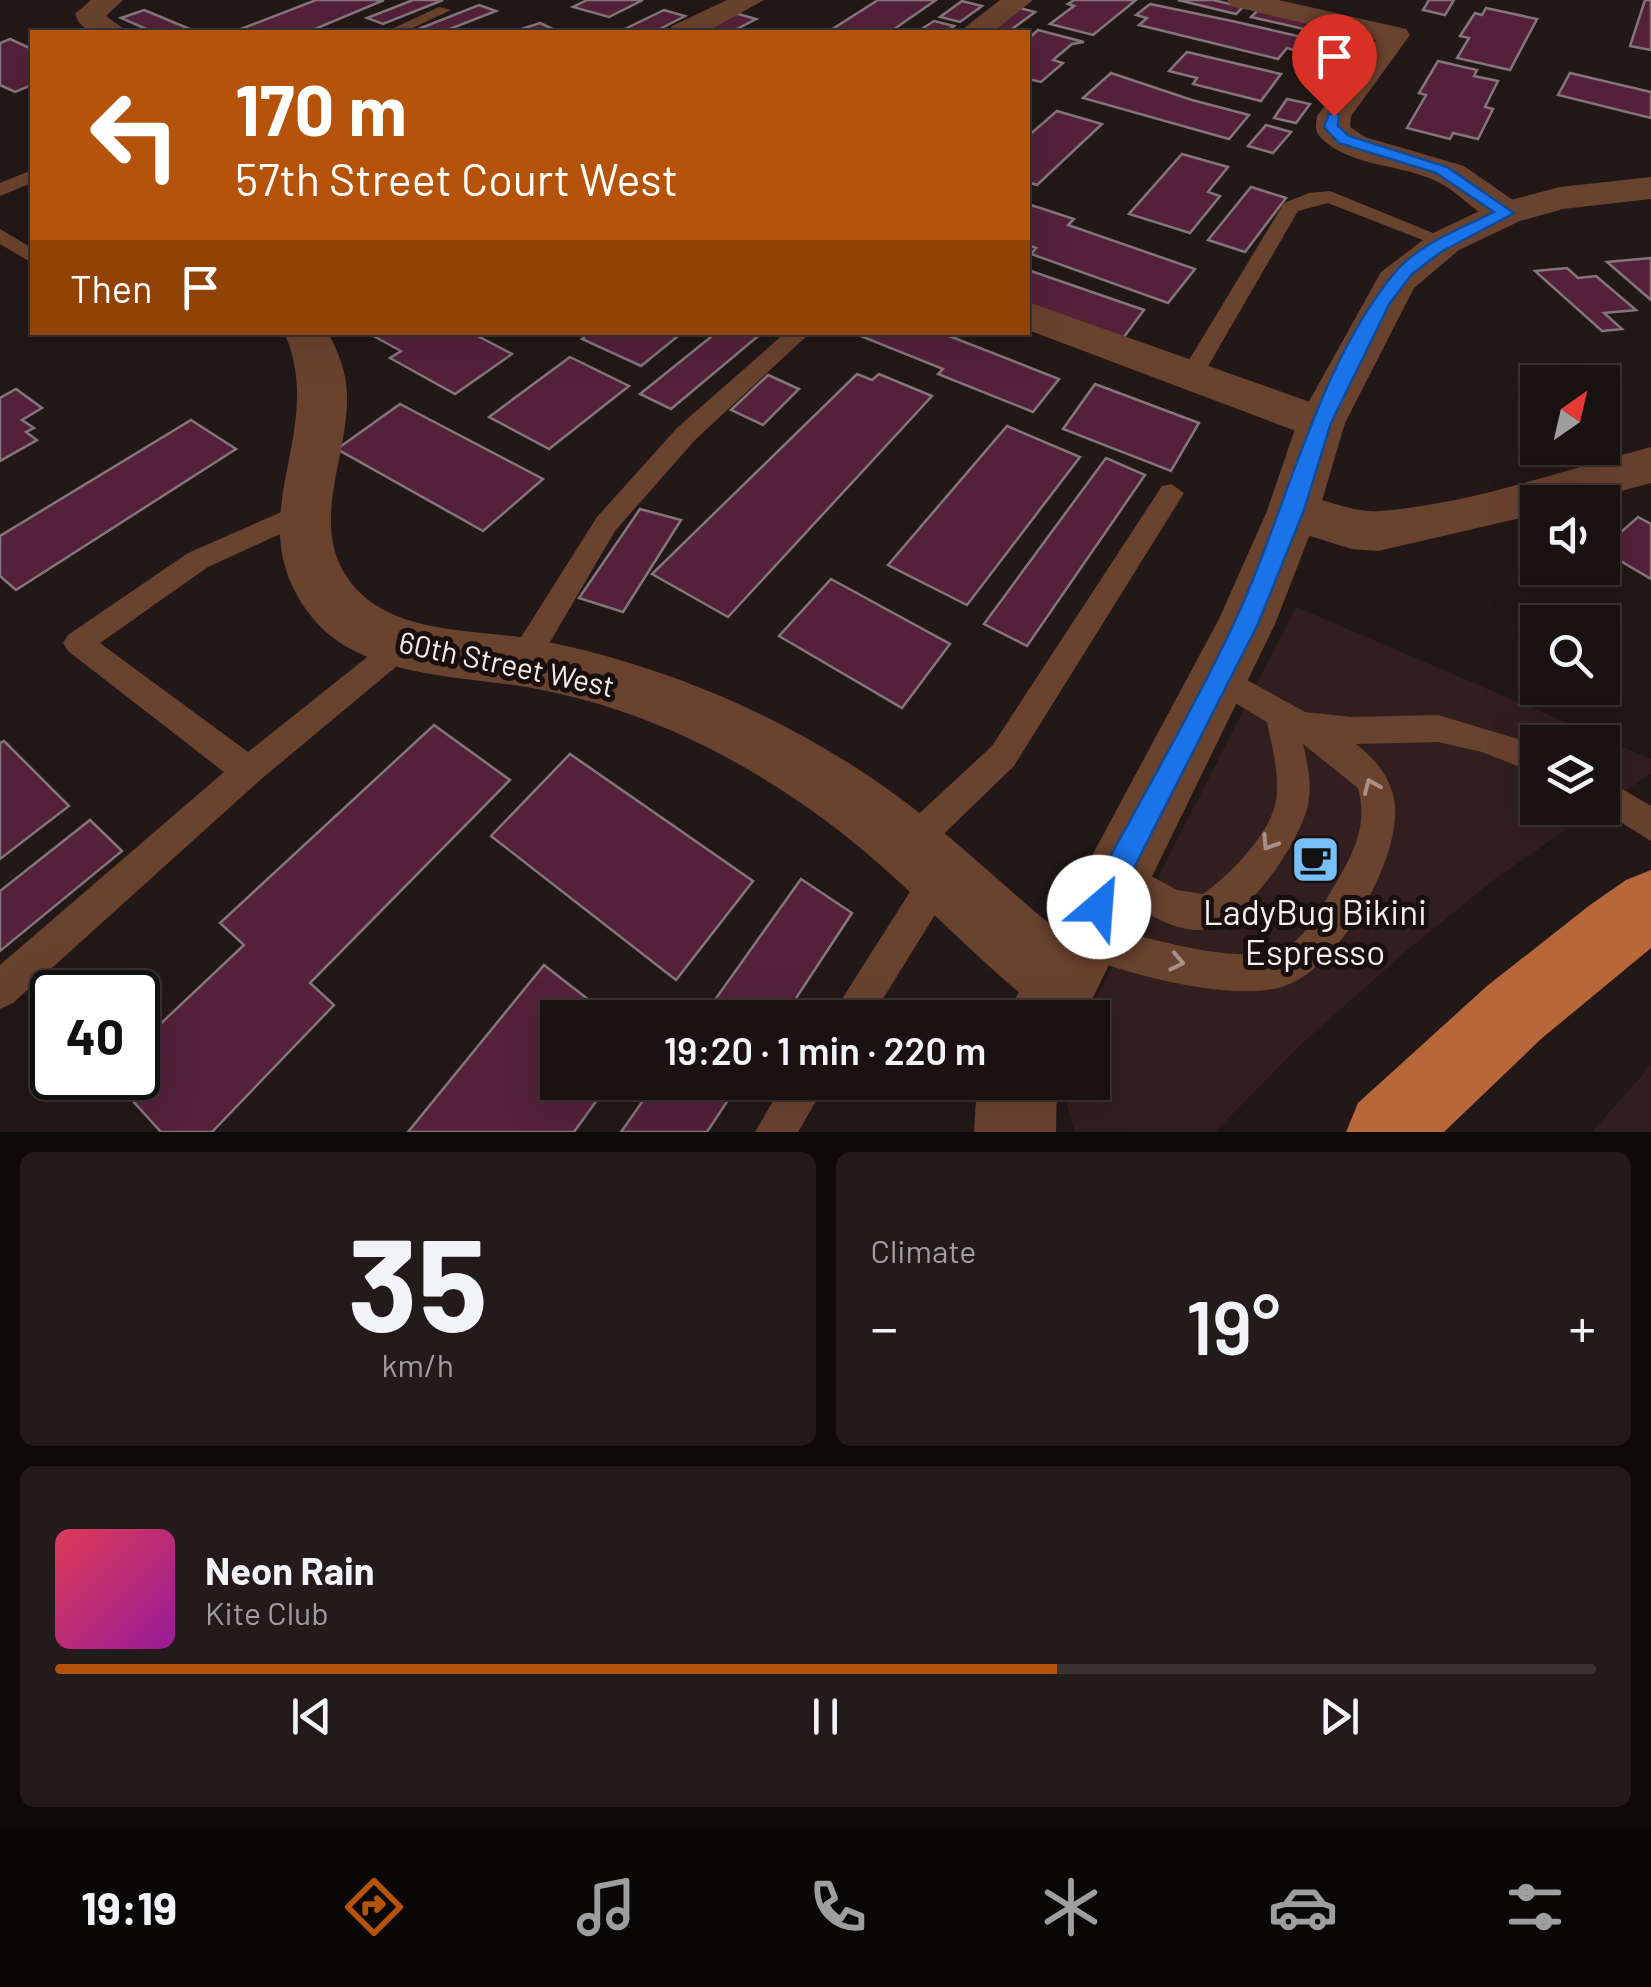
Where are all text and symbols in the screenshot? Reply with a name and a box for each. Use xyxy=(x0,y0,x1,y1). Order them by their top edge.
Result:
pin xyxy=(1292,14,1377,117)
icon: arrive xyxy=(1307,29,1362,84)
text: 170 m xyxy=(235,66,407,150)
icon: left xyxy=(70,70,200,200)
text: 57th Street Court West xyxy=(235,151,678,205)
icon: arrive xyxy=(173,260,228,315)
text: Then xyxy=(70,265,153,311)
north arrow xyxy=(1520,365,1620,465)
map controls xyxy=(1520,365,1620,825)
button: sound xyxy=(1520,485,1620,585)
button: search xyxy=(1520,605,1620,705)
street label: 60th Street West xyxy=(396,623,618,703)
button: layers xyxy=(1520,725,1620,825)
one-way arrow xyxy=(1362,779,1383,796)
one-way arrow xyxy=(1263,831,1281,850)
cafe icon: LadyBug Bikini Espresso xyxy=(1289,833,1341,885)
position arrow xyxy=(1047,855,1151,959)
place label: LadyBug Bikini Espresso xyxy=(1203,890,1427,972)
one-way arrow xyxy=(1168,951,1185,972)
speed limit sign: 40 xyxy=(30,970,160,1100)
text: 19:20 · 1 min · 220 m xyxy=(664,1027,986,1073)
text: 35 xyxy=(348,1202,488,1358)
text: Climate xyxy=(871,1231,976,1269)
text: 19° xyxy=(1186,1280,1280,1370)
text: − xyxy=(871,1293,898,1359)
text: + xyxy=(1568,1293,1596,1359)
text: km/h xyxy=(382,1345,454,1383)
text: Neon Rain xyxy=(205,1547,374,1593)
text: Kite Club xyxy=(205,1593,329,1631)
icon: previous xyxy=(284,1689,339,1744)
icon: pause xyxy=(798,1689,853,1744)
icon: next xyxy=(1312,1689,1367,1744)
icon: directions xyxy=(339,1872,409,1942)
icon: music xyxy=(571,1872,641,1942)
icon: phone xyxy=(803,1872,873,1942)
icon: climate xyxy=(1036,1872,1106,1942)
icon: car xyxy=(1268,1872,1338,1942)
icon: filters xyxy=(1500,1872,1570,1942)
text: 19:19 xyxy=(81,1880,177,1934)

